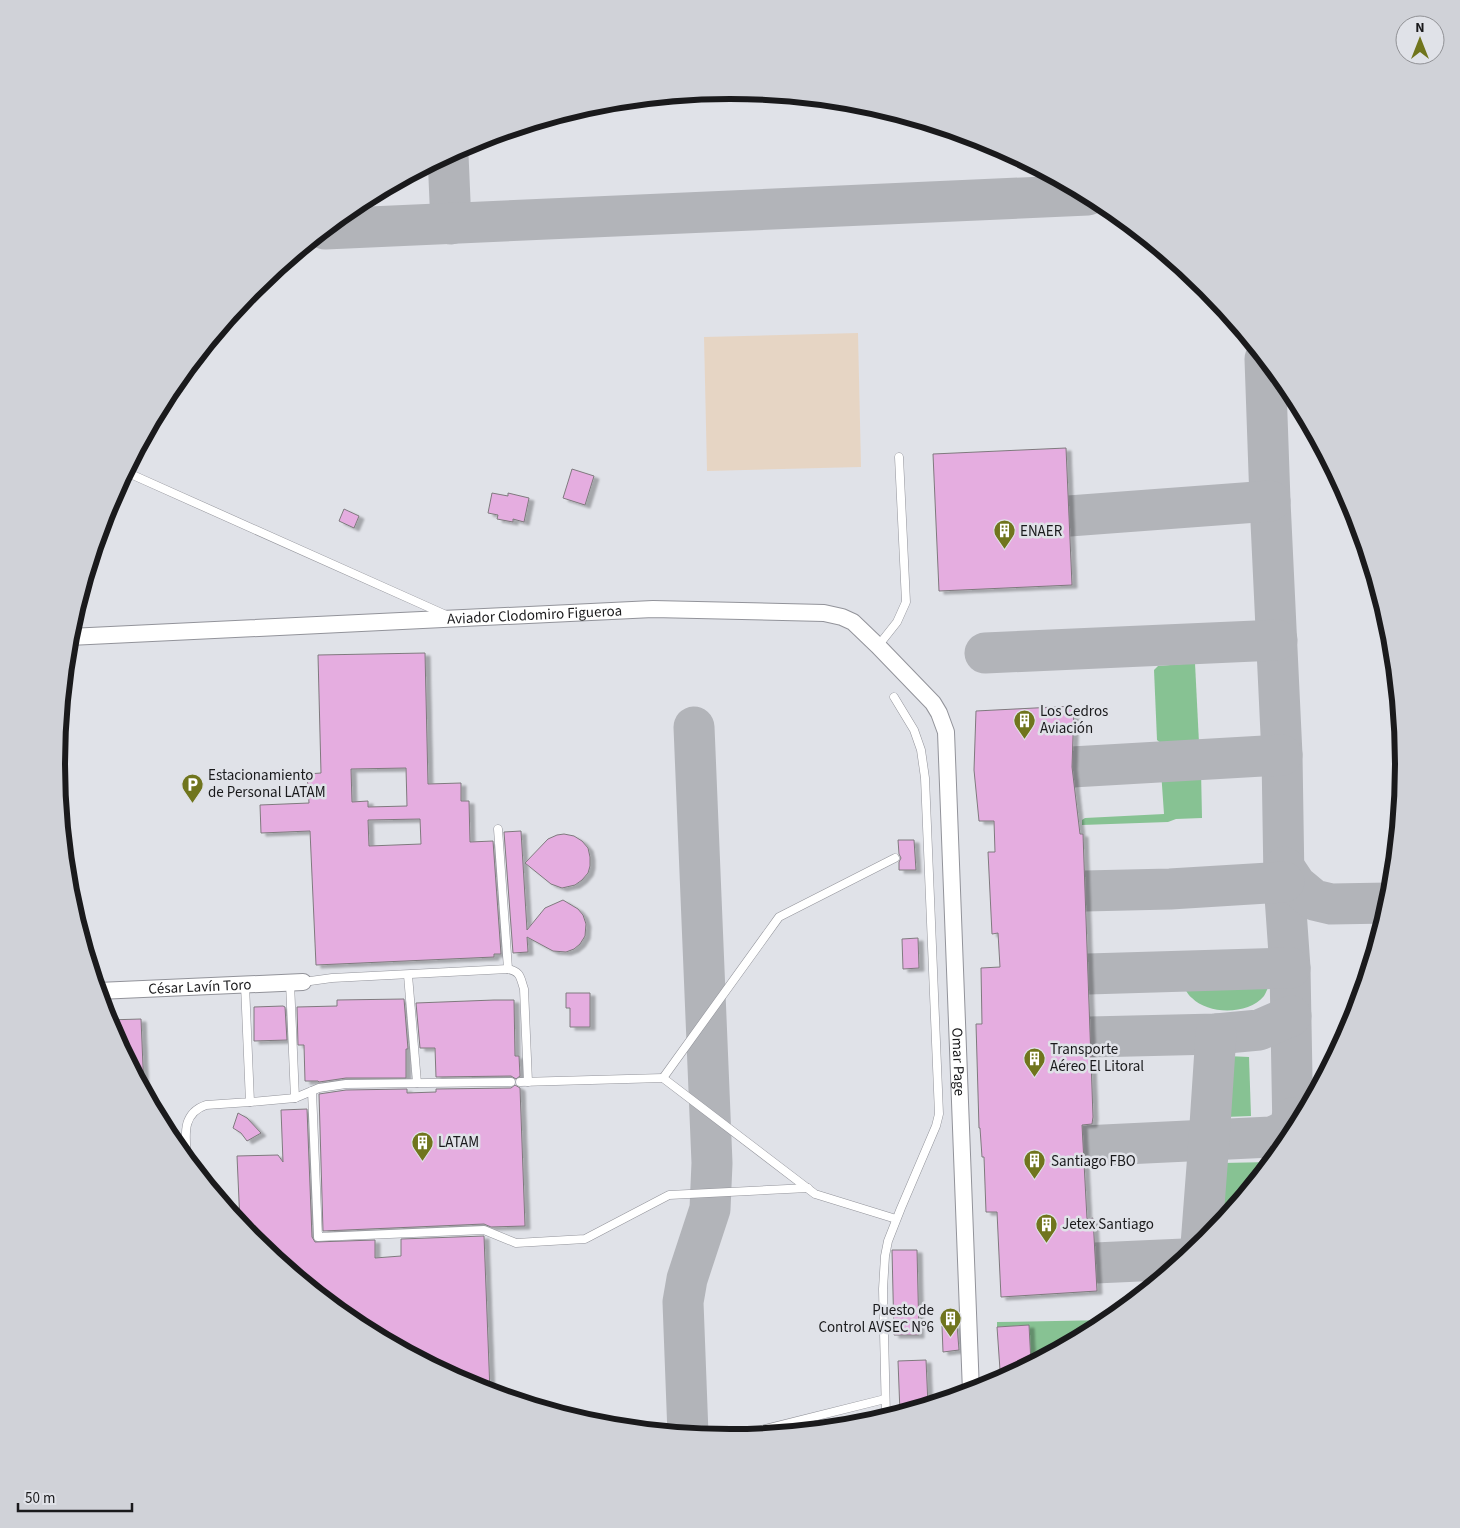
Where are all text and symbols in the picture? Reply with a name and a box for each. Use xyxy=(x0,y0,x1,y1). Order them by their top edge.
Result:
north arrow xyxy=(1395,15,1445,65)
text: N xyxy=(1415,18,1425,38)
building icon: ENAER xyxy=(992,519,1016,550)
place label: ENAER xyxy=(1020,521,1063,542)
street label: Aviador Clodomiro Figueroa xyxy=(446,600,623,629)
place label: Los Cedros Aviación xyxy=(1040,701,1108,739)
building icon: Los Cedros Aviación xyxy=(1012,708,1036,739)
place label: Estacionamiento de Personal LATAM xyxy=(208,765,326,803)
parking icon: Estacionamiento de Personal LATAM xyxy=(180,772,204,803)
street label: César Lavín Toro xyxy=(148,974,252,999)
street label: Omar Page xyxy=(947,1027,970,1096)
place label: Transporte Aéreo El Litoral xyxy=(1050,1039,1144,1077)
building icon: Transporte Aéreo El Litoral xyxy=(1022,1046,1046,1077)
building icon: LATAM xyxy=(410,1130,434,1161)
place label: LATAM xyxy=(438,1132,479,1153)
building icon: Santiago FBO xyxy=(1023,1149,1047,1180)
place label: Santiago FBO xyxy=(1051,1151,1136,1172)
building icon: Jetex Santiago xyxy=(1034,1212,1058,1243)
place label: Jetex Santiago xyxy=(1062,1214,1154,1235)
place label: Puesto de Control AVSEC Nº6 xyxy=(818,1300,934,1338)
building icon: Puesto de Control AVSEC Nº6 xyxy=(938,1307,962,1338)
scale bar xyxy=(18,1480,131,1512)
text: 50 m xyxy=(25,1488,55,1509)

